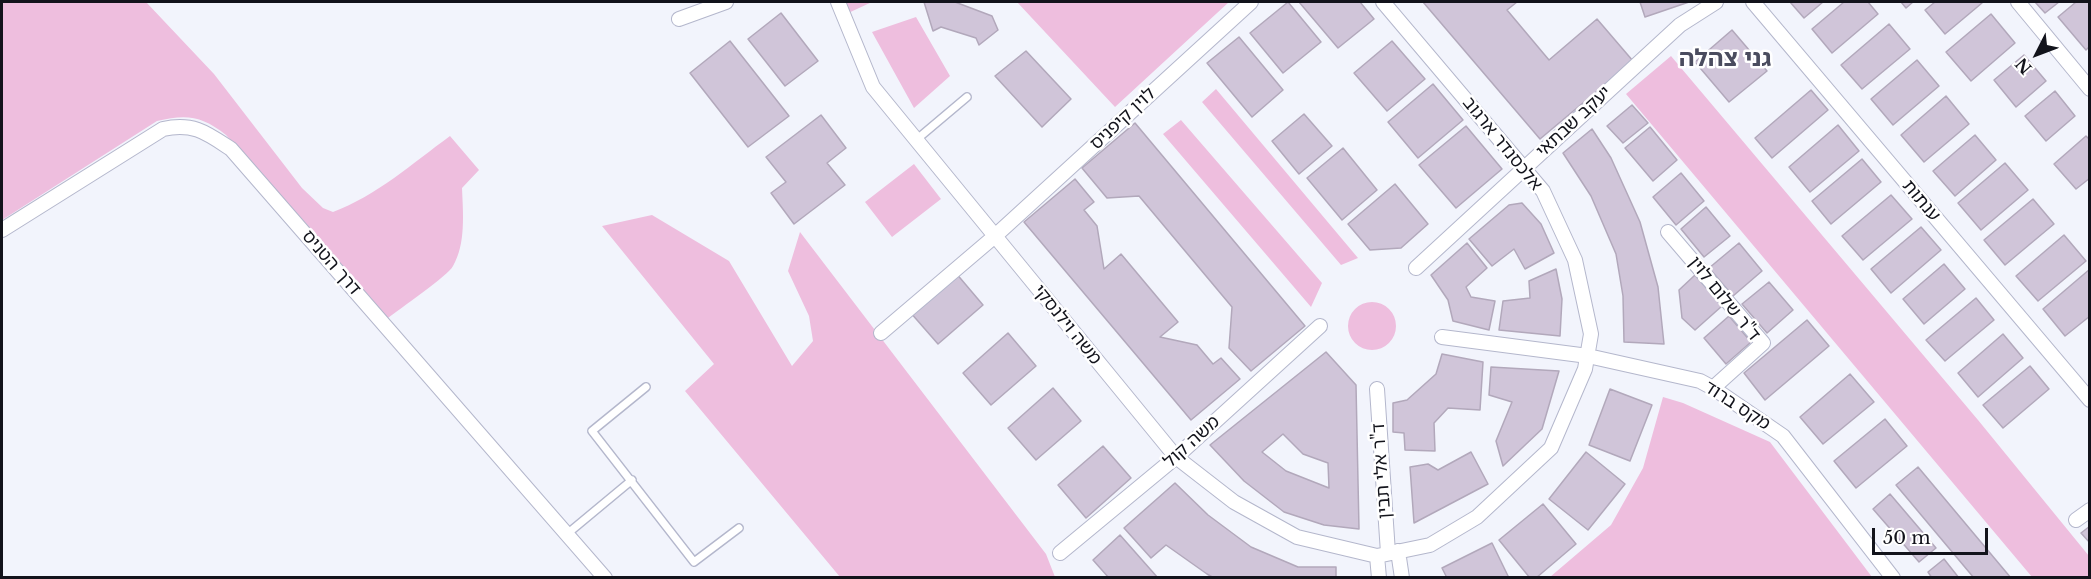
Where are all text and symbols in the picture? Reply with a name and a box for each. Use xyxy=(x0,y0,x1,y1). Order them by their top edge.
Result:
north arrow xyxy=(2007,24,2067,84)
district label: גני צהלה xyxy=(1679,45,1771,73)
text: N xyxy=(2011,54,2036,78)
street label: יעקב שבתאי xyxy=(1532,82,1616,162)
street label: לוין קיפניס xyxy=(1086,83,1160,155)
street label: אלכסנדר ארגוב xyxy=(1458,93,1546,195)
street label: ענתות xyxy=(1897,176,1945,226)
street label: דרך הטניס xyxy=(297,226,365,300)
street label: ד"ר שלום לוין xyxy=(1683,252,1765,346)
street label: משה וילנסקי xyxy=(1028,281,1106,369)
street label: מקס ברוד xyxy=(1700,377,1774,435)
street label: משה קול xyxy=(1160,411,1224,473)
street label: ד"ר אלי תבין xyxy=(1368,422,1396,520)
scale bar xyxy=(1875,516,1990,554)
text: 50 m xyxy=(1883,527,1931,549)

